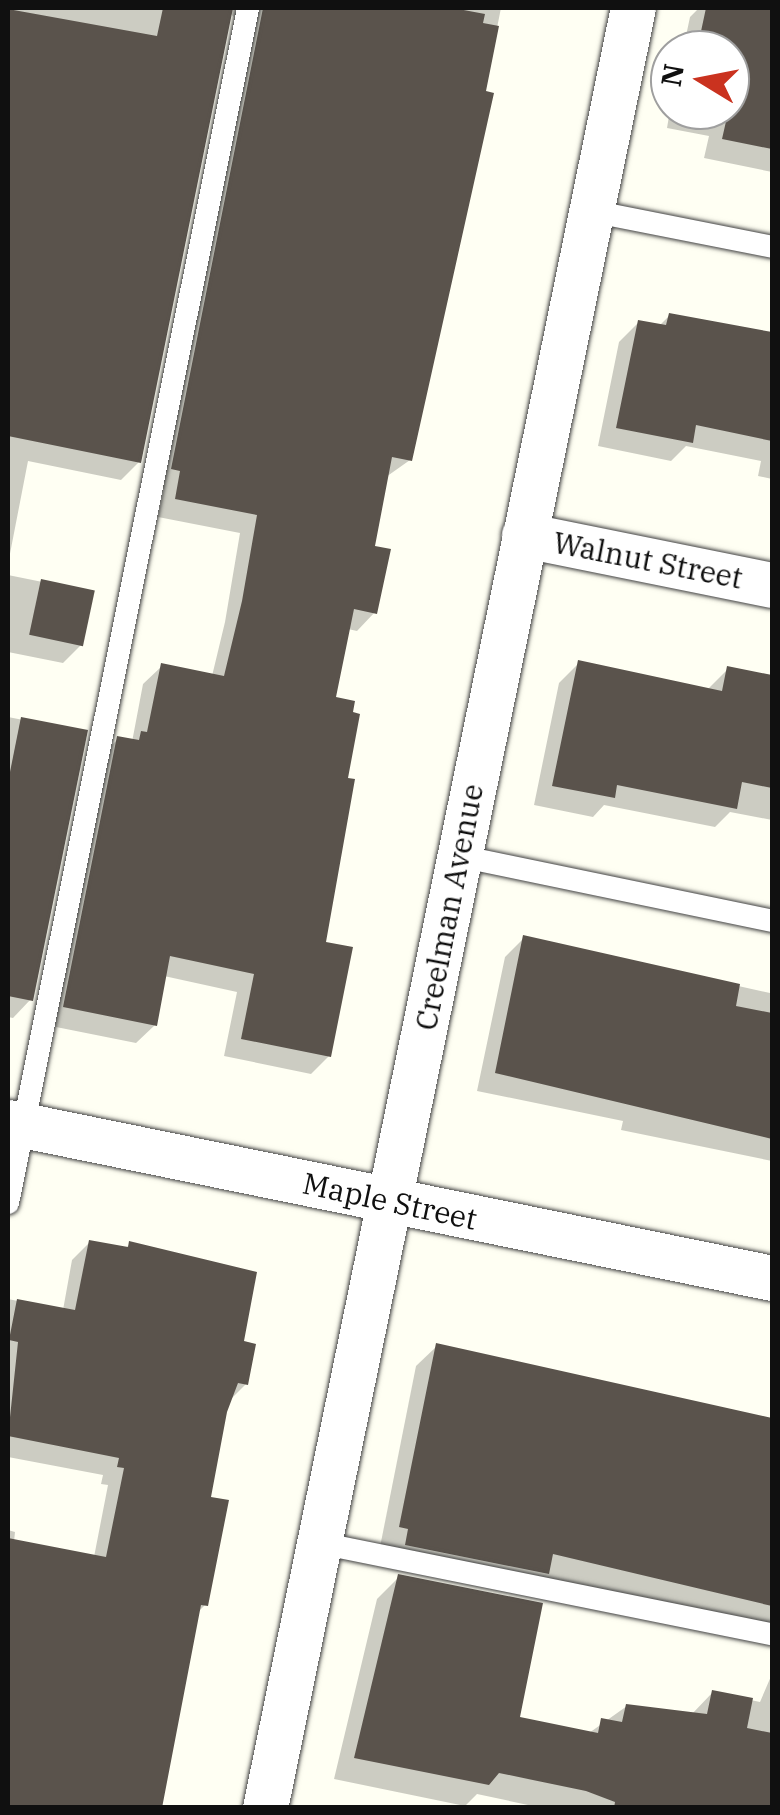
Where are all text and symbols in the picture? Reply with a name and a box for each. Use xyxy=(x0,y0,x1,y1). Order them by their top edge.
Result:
north arrow xyxy=(650,30,750,130)
text: N xyxy=(652,61,692,89)
street label: Walnut Street xyxy=(550,524,746,596)
street label: Creelman Avenue xyxy=(407,781,491,1033)
street label: Maple Street xyxy=(300,1165,480,1237)

